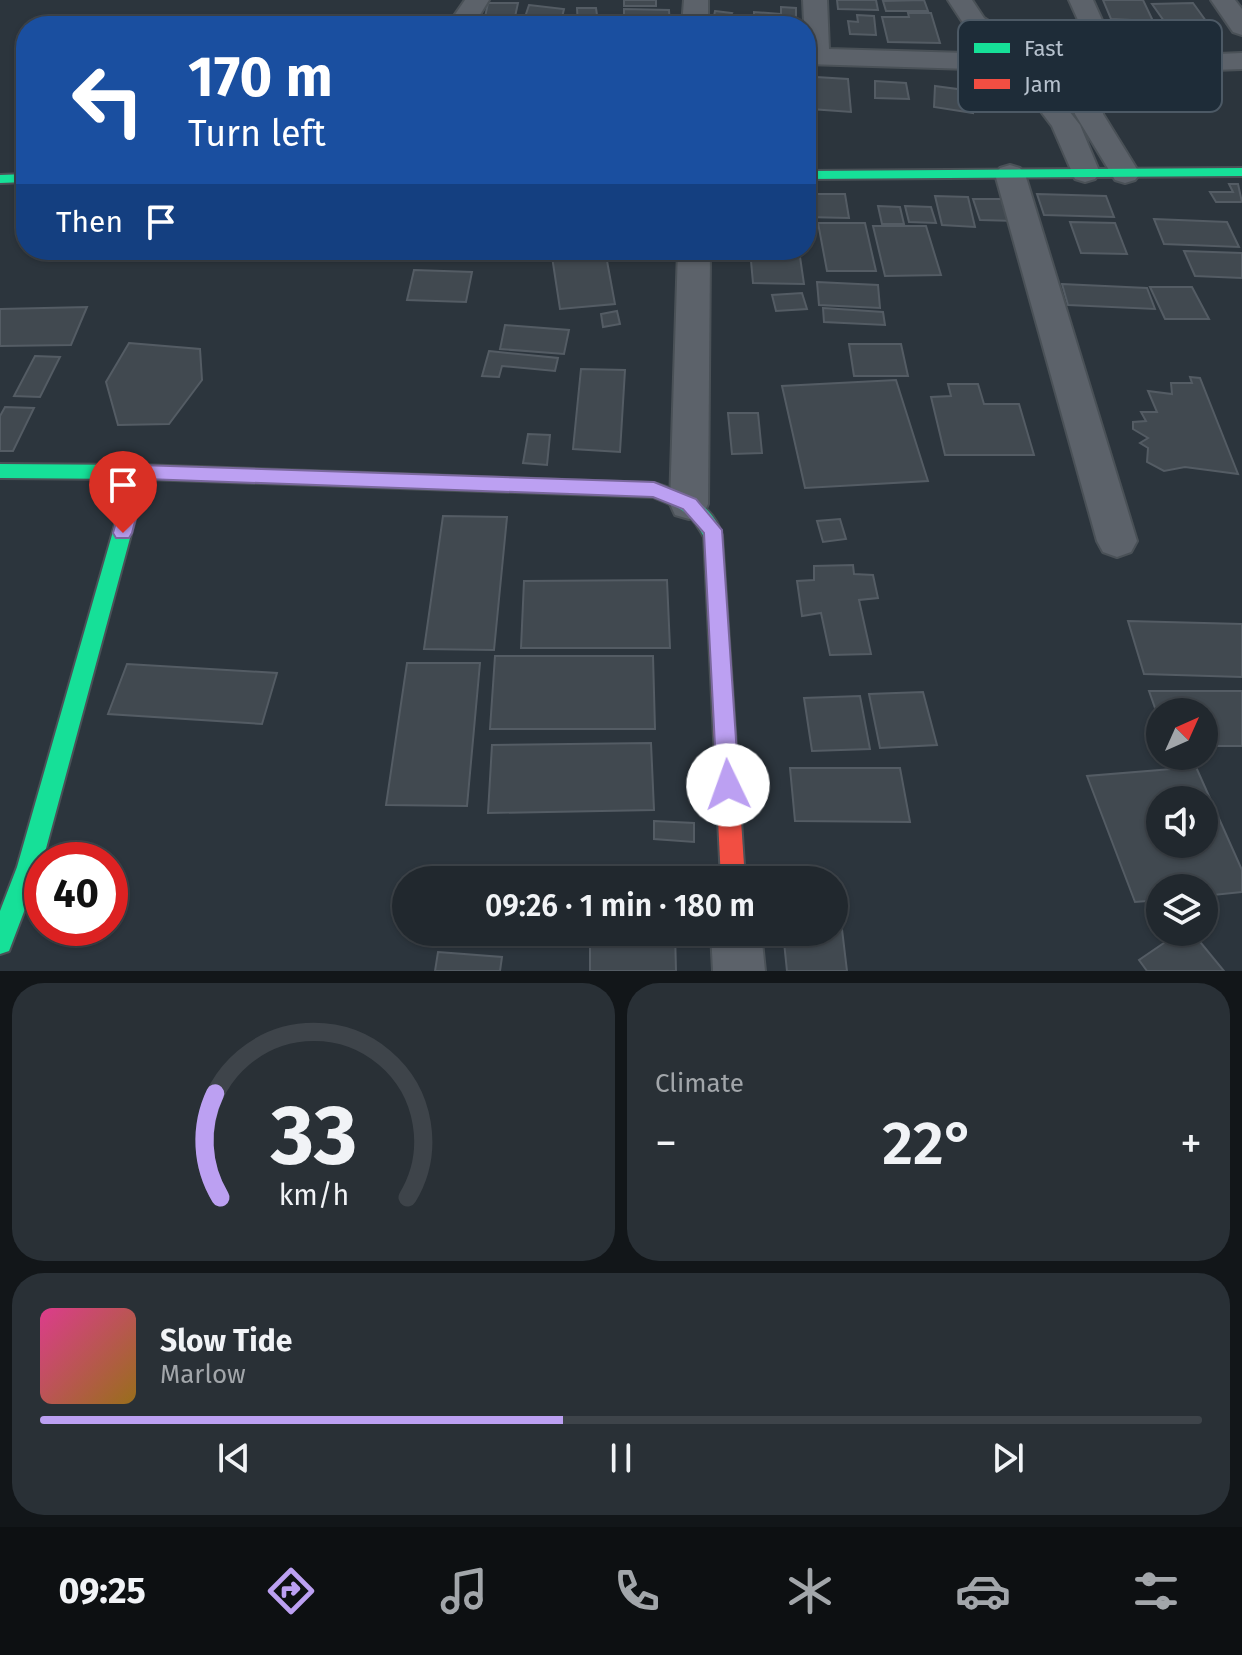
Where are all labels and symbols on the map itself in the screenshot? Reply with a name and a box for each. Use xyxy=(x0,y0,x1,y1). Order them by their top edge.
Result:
legend xyxy=(958,20,1222,112)
text: Fast xyxy=(1024,35,1064,62)
text: Jam xyxy=(1024,71,1062,98)
pin xyxy=(89,451,157,533)
north arrow xyxy=(1146,698,1218,770)
position arrow xyxy=(686,743,770,827)
speed limit sign: 40 xyxy=(24,842,128,946)

